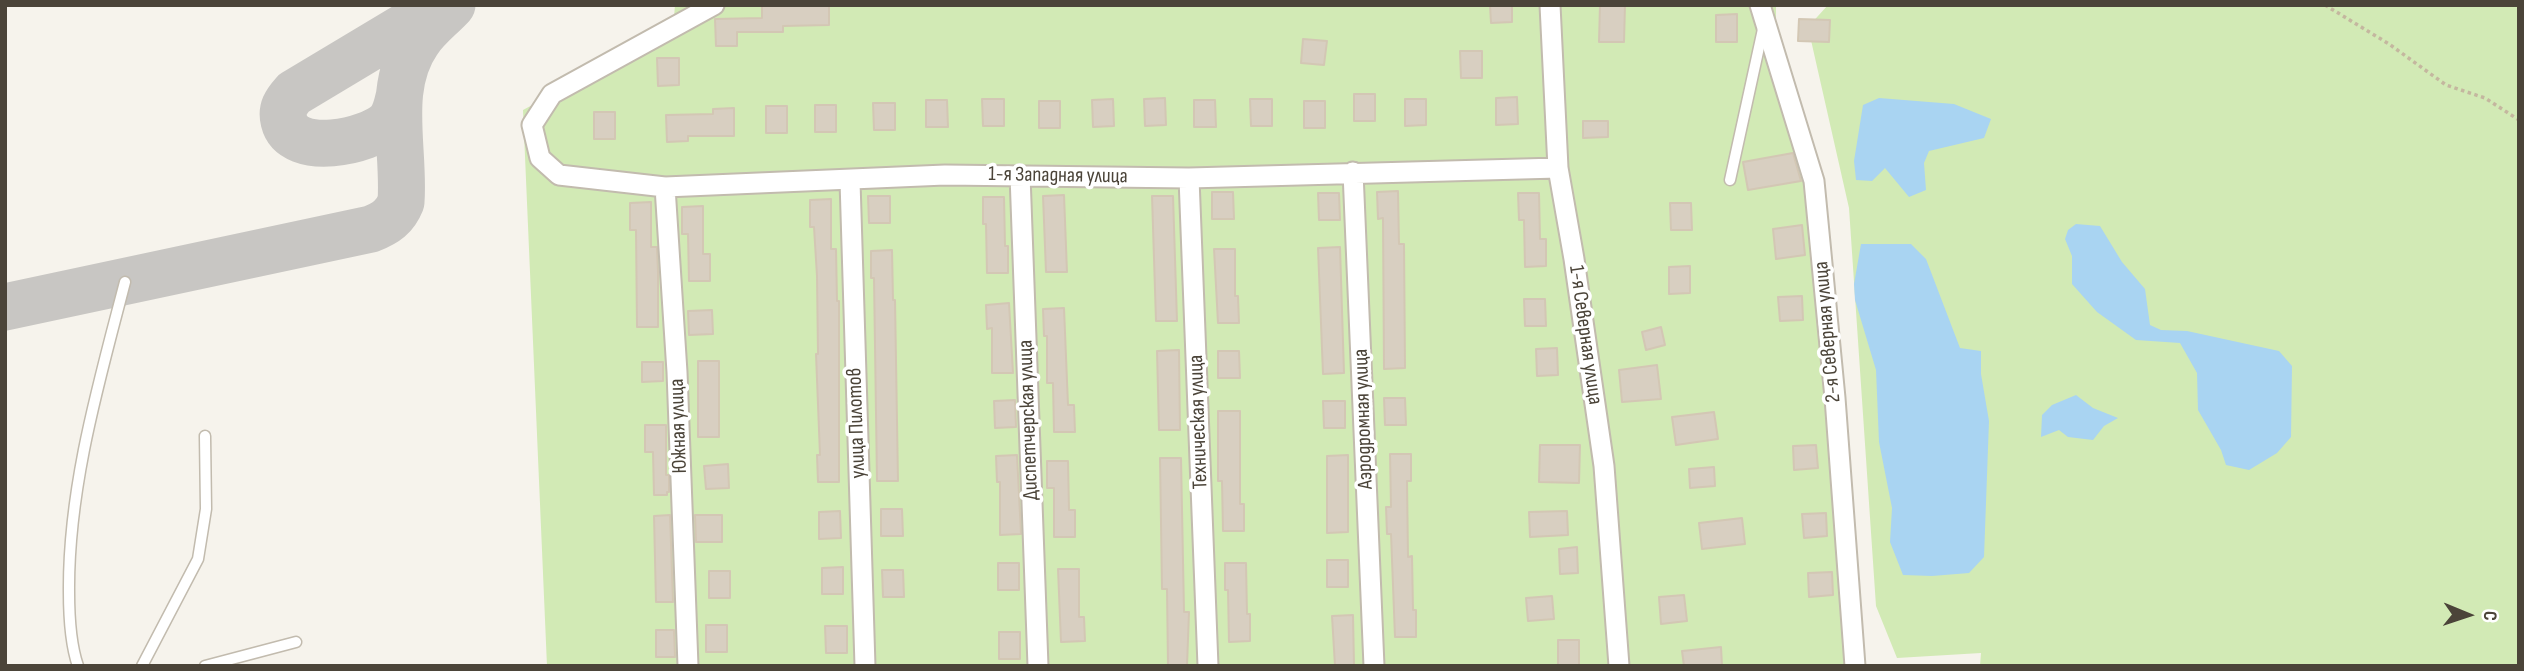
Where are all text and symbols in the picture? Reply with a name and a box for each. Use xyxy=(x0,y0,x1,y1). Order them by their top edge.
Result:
street label: 1-я Западная улица xyxy=(988,162,1128,190)
street label: 2-я Северная улица xyxy=(1809,260,1847,404)
street label: 1-я Северная улица xyxy=(1563,264,1607,406)
street label: Диспетчерская улица xyxy=(1014,339,1044,501)
street label: Аэродромная улица xyxy=(1349,348,1379,490)
street label: Техническая улица xyxy=(1184,354,1214,490)
street label: улица Пилотов xyxy=(842,367,872,479)
street label: Южная улица xyxy=(665,378,693,474)
north arrow xyxy=(2433,580,2503,650)
text: С xyxy=(2478,610,2501,621)

